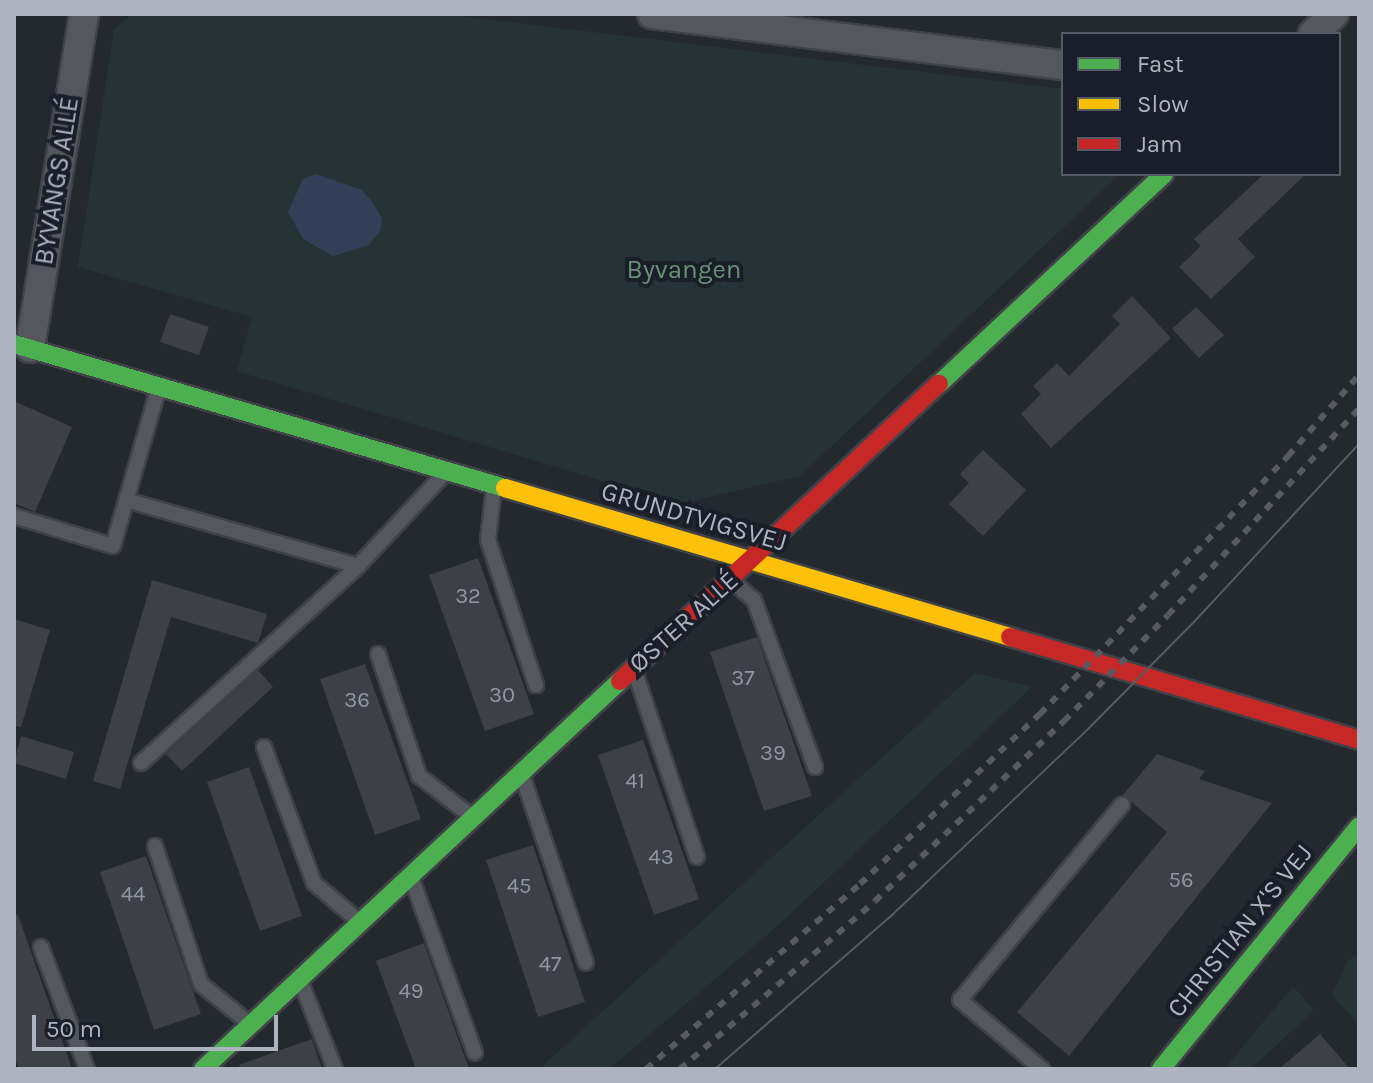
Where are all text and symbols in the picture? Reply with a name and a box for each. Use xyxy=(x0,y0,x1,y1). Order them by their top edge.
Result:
legend xyxy=(1061,32,1341,176)
text: Fast xyxy=(1137,50,1184,78)
text: Slow xyxy=(1137,90,1189,118)
street label: BYVANGS ALLÉ xyxy=(28,95,86,267)
text: Jam xyxy=(1137,130,1182,158)
park label: Byvangen xyxy=(626,254,742,286)
street label: GRUNDTVIGSVEJ xyxy=(598,476,790,558)
street label: ØSTER ALLÉ xyxy=(623,565,745,679)
house number: 32 xyxy=(455,584,481,610)
house number: 37 xyxy=(731,666,755,692)
house number: 30 xyxy=(489,683,515,709)
house number: 36 xyxy=(344,688,370,714)
house number: 39 xyxy=(760,741,786,767)
house number: 41 xyxy=(625,769,645,795)
street label: CHRISTIAN X'S VEJ xyxy=(1161,838,1319,1024)
house number: 43 xyxy=(648,845,674,871)
house number: 56 xyxy=(1168,868,1194,894)
house number: 45 xyxy=(507,874,531,900)
house number: 44 xyxy=(121,882,145,908)
house number: 47 xyxy=(539,952,561,978)
house number: 49 xyxy=(398,979,424,1005)
scale bar xyxy=(36,999,282,1049)
text: 50 m xyxy=(46,1015,102,1043)

